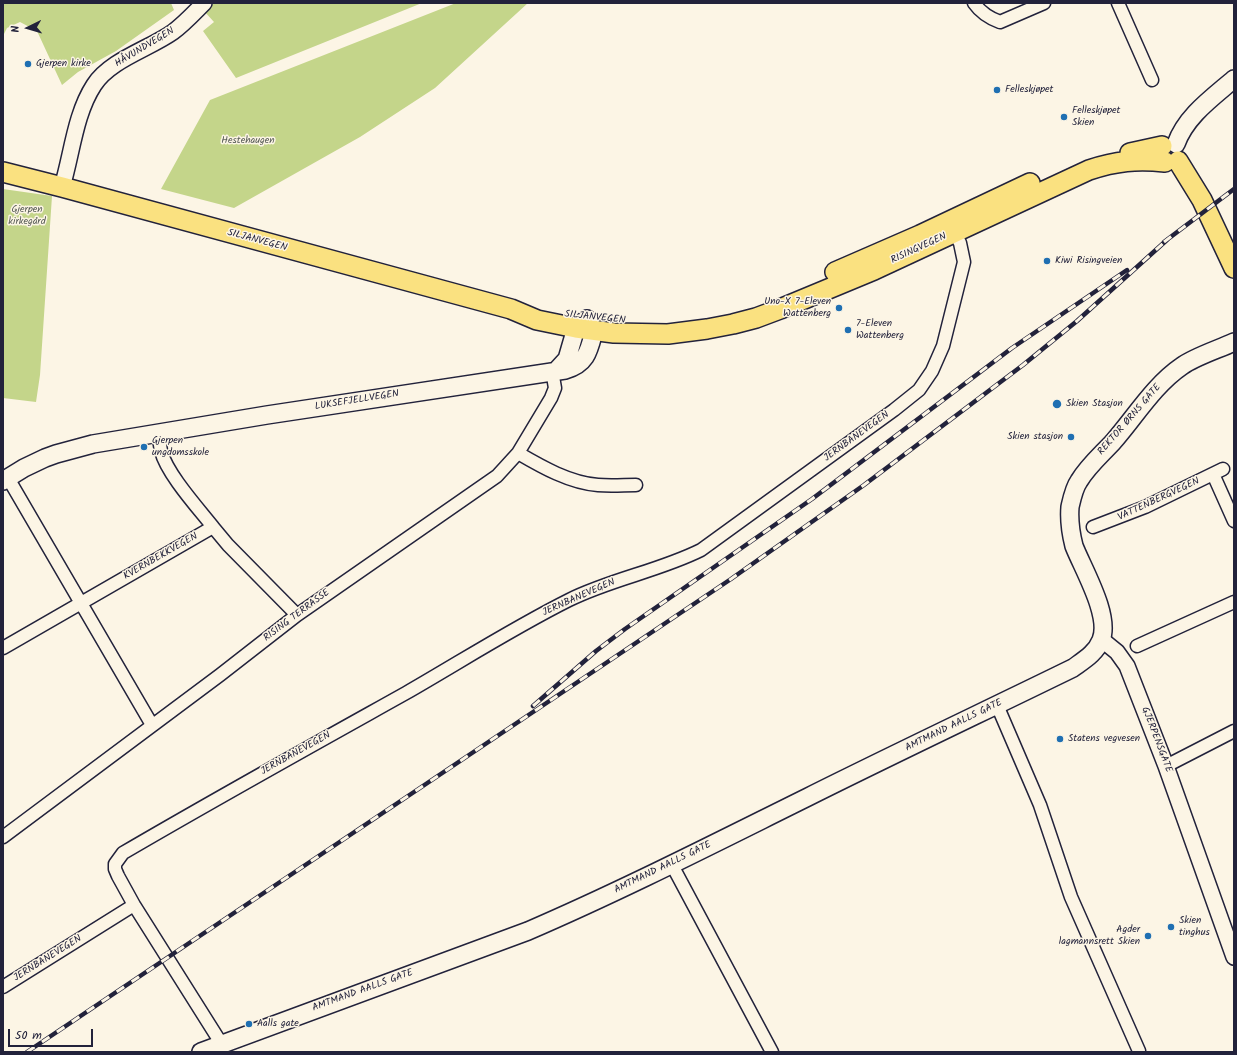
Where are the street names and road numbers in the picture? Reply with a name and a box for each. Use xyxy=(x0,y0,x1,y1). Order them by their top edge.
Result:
street label: HÅVUNDVEGEN xyxy=(113,26,177,70)
street label: SILJANVEGEN xyxy=(226,227,288,255)
street label: RISINGVEGEN xyxy=(889,231,949,267)
street label: SILJANVEGEN xyxy=(564,309,626,327)
street label: REKTOR ØRNS GATE xyxy=(1096,382,1164,458)
street label: LUKSEFJELLVEGEN xyxy=(314,388,400,414)
street label: JERNBANEVEGEN xyxy=(822,409,892,465)
street label: VATTENBERGVEGEN xyxy=(1116,476,1202,524)
street label: KVERNBEKKVEGEN xyxy=(122,531,200,583)
street label: JERNBANEVEGEN xyxy=(541,577,617,619)
street label: RISING TERRASSE xyxy=(262,587,332,645)
street label: AMTMAND AALLS GATE xyxy=(904,697,1004,755)
street label: GJERPENSGATE xyxy=(1138,706,1174,774)
street label: JERNBANEVEGEN xyxy=(259,730,333,778)
street label: AMTMAND AALLS GATE xyxy=(613,839,713,897)
street label: JERNBANEVEGEN xyxy=(12,933,84,985)
street label: AMTMAND AALLS GATE xyxy=(311,967,415,1015)

